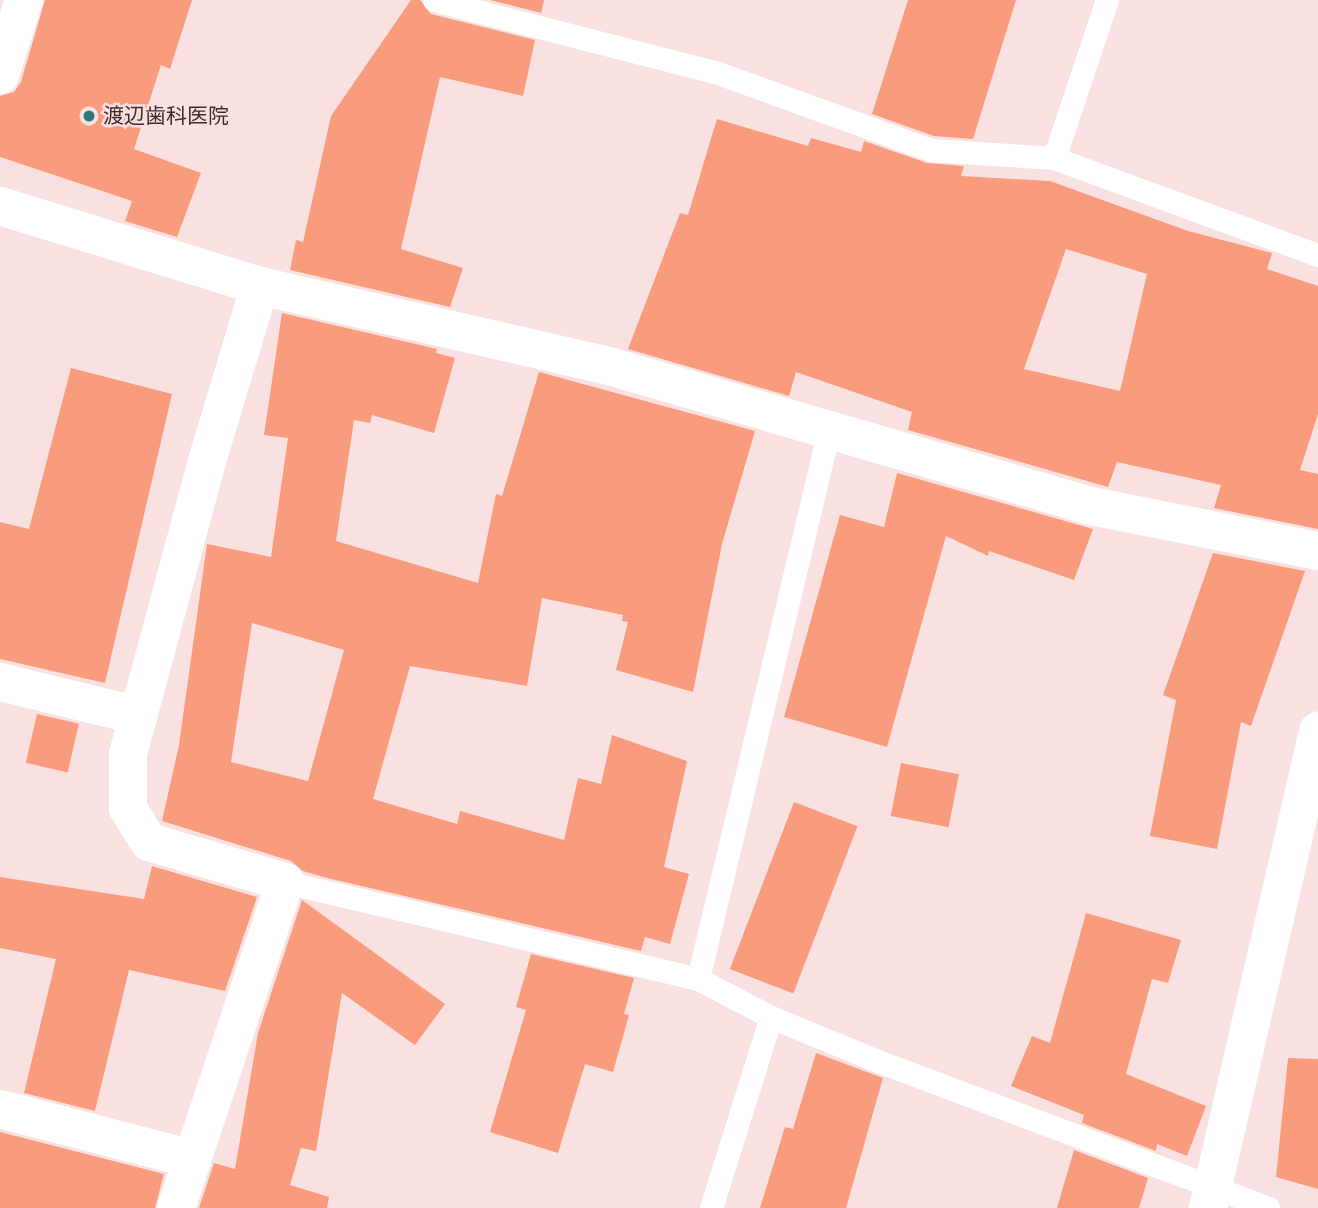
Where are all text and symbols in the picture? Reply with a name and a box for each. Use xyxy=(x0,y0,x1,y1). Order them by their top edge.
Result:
place label: 渡辺歯科医院 xyxy=(103,103,229,129)
marker: 渡辺歯科医院 xyxy=(81,108,97,124)

